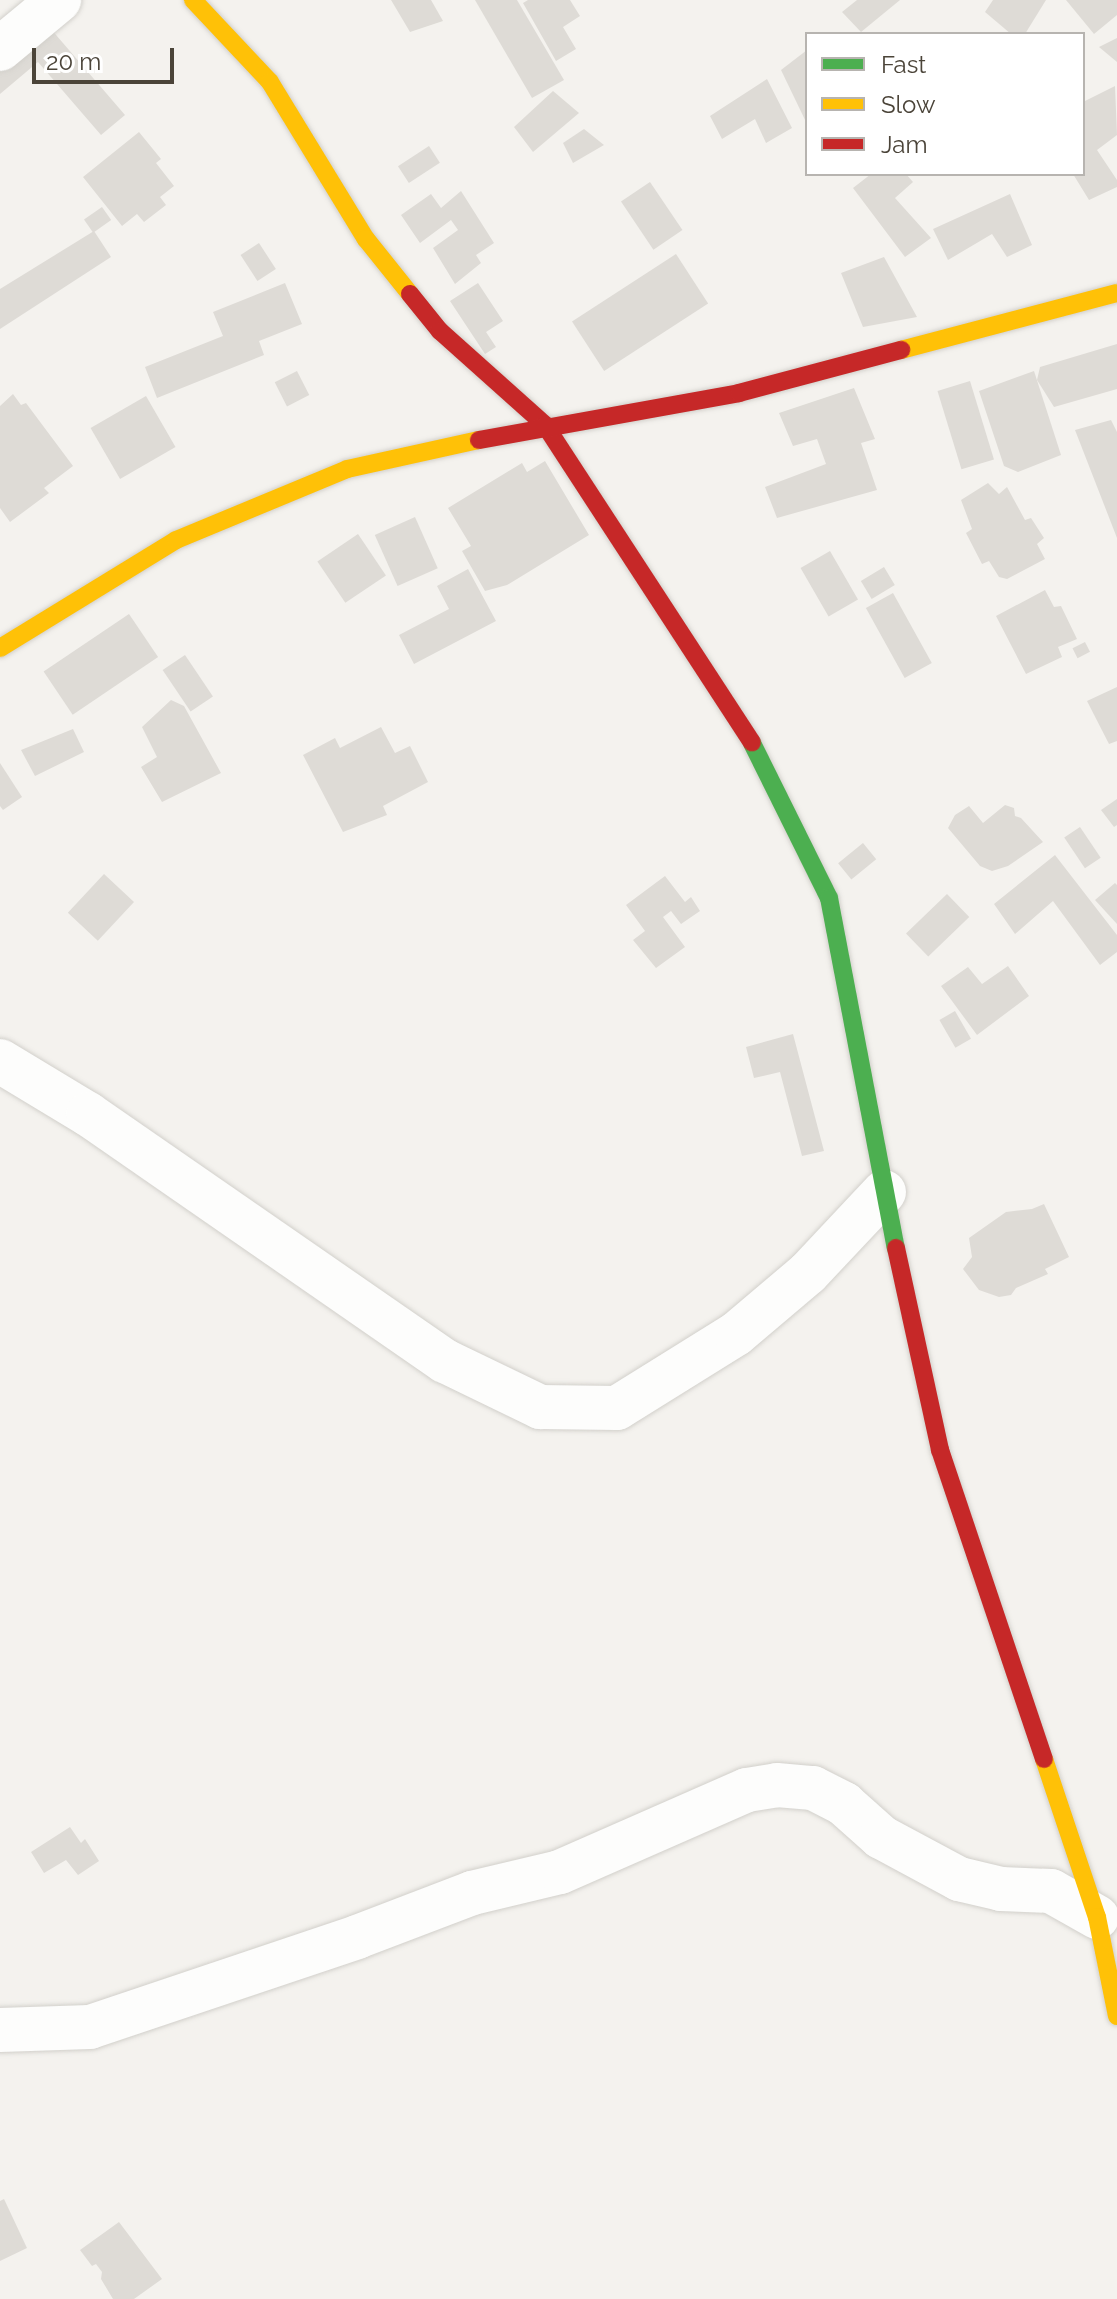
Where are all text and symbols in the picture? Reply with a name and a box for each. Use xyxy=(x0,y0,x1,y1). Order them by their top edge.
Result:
scale bar xyxy=(36,32,178,82)
legend xyxy=(805,32,1085,176)
text: 20 m xyxy=(46,47,101,76)
text: Fast xyxy=(881,50,926,79)
text: Slow xyxy=(881,90,935,119)
text: Jam xyxy=(881,130,927,159)

